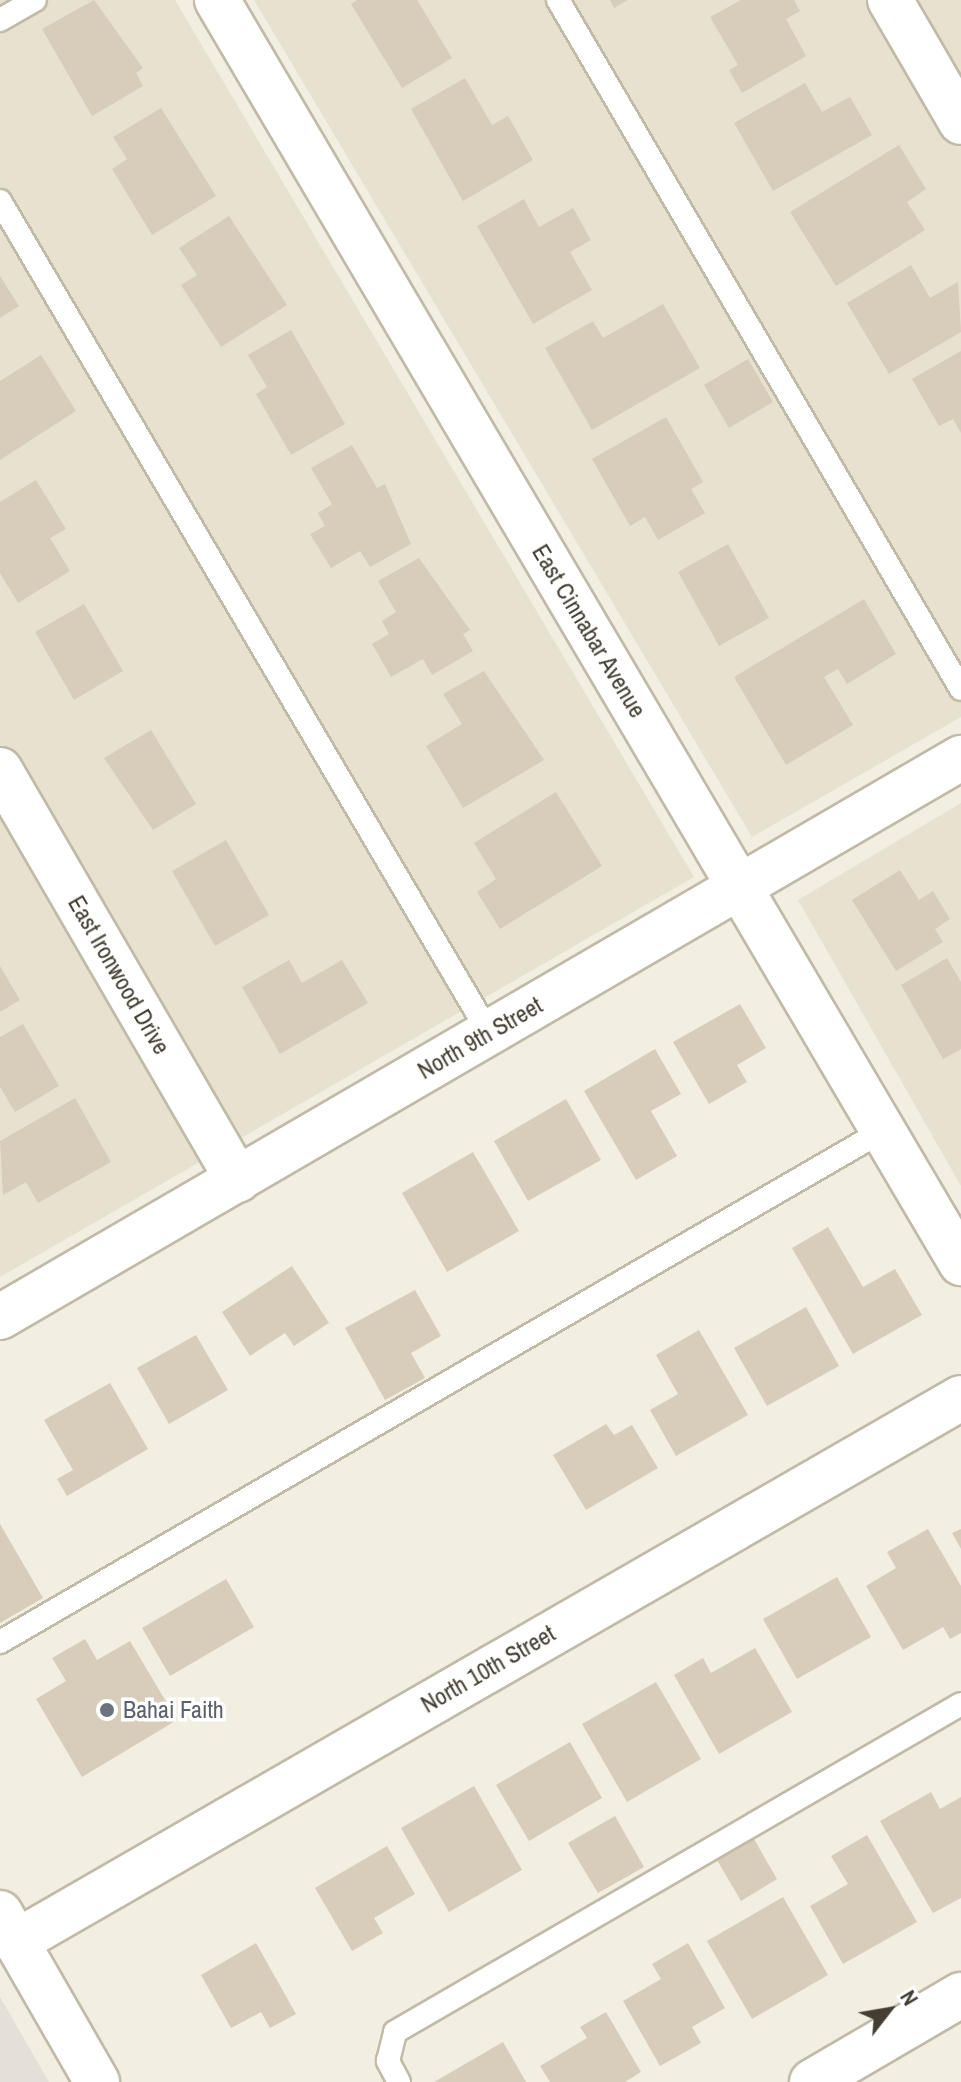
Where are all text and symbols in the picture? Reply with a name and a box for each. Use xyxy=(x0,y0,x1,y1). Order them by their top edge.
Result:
street label: East Cinnabar Avenue xyxy=(526,539,652,723)
street label: East Ironwood Drive xyxy=(62,891,176,1059)
street label: North 9th Street xyxy=(413,991,547,1085)
street label: North 10th Street xyxy=(416,1619,560,1719)
place label: Bahai Faith xyxy=(123,1696,224,1724)
marker: Bahai Faith xyxy=(98,1701,116,1719)
north arrow xyxy=(849,1970,929,2050)
text: N xyxy=(893,1984,926,2011)

